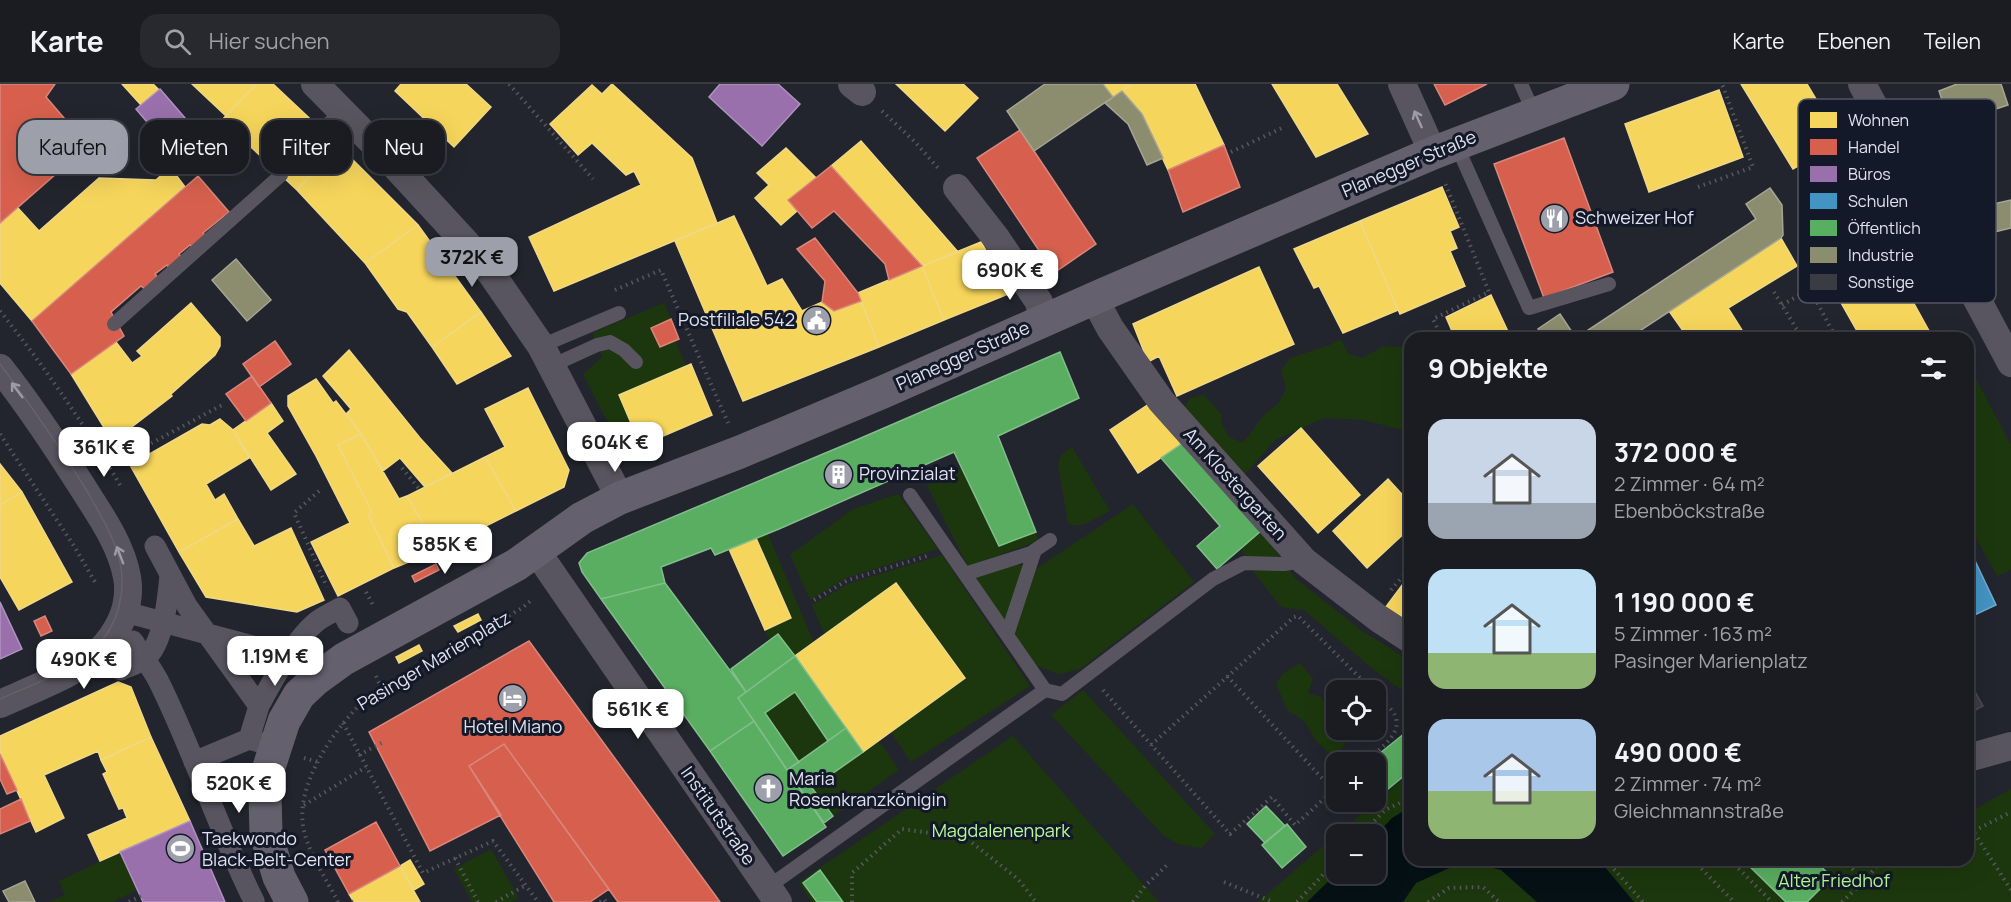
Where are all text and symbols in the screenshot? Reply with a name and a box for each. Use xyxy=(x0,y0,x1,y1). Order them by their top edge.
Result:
search box xyxy=(140,14,560,68)
text: Karte xyxy=(30,22,104,60)
icon: search xyxy=(161,25,194,58)
text: Hier suchen xyxy=(209,26,330,56)
text: Karte xyxy=(1732,27,1784,55)
text: Ebenen xyxy=(1817,27,1891,55)
text: Teilen xyxy=(1924,27,1981,55)
legend xyxy=(1798,99,1996,303)
text: Wohnen xyxy=(1848,109,1909,131)
one-way arrow xyxy=(1412,110,1423,128)
chip: Kaufen xyxy=(18,120,128,174)
chip: Mieten xyxy=(140,120,249,174)
chip: Filter xyxy=(261,120,352,174)
chip: Neu xyxy=(364,120,445,174)
street label: Planegger Straße xyxy=(1338,124,1480,202)
text: Handel xyxy=(1848,136,1900,158)
text: Büros xyxy=(1848,163,1891,185)
text: Schulen xyxy=(1848,190,1908,212)
restaurant icon: Schweizer Hof xyxy=(1538,202,1570,234)
place label: Schweizer Hof xyxy=(1575,205,1694,229)
text: Öffentlich xyxy=(1848,217,1921,239)
pin: 372K € xyxy=(423,237,521,288)
text: 372K € xyxy=(440,243,504,270)
text: Industrie xyxy=(1848,244,1914,266)
pin: 690K € xyxy=(961,250,1059,301)
text: 690K € xyxy=(976,256,1044,283)
text: Sonstige xyxy=(1848,271,1914,293)
public building icon: Postfiliale 542 xyxy=(800,304,832,336)
place label: Postfiliale 542 xyxy=(678,307,795,331)
street label: Planegger Straße xyxy=(892,315,1033,395)
text: 9 Objekte xyxy=(1428,350,1548,386)
icon: filters xyxy=(1917,352,1950,385)
one-way arrow xyxy=(11,382,23,398)
pin: 604K € xyxy=(566,422,664,473)
street label: Am Klostergarten xyxy=(1179,422,1293,545)
pin: 361K € xyxy=(55,427,153,478)
text: 604K € xyxy=(581,428,649,455)
text: 361K € xyxy=(73,433,135,460)
text: 372 000 € xyxy=(1614,434,1738,470)
icon: home xyxy=(1476,443,1548,515)
building icon: Provinzialat xyxy=(822,458,854,490)
place label: Provinzialat xyxy=(859,461,956,485)
text: 2 Zimmer · 64 m² xyxy=(1614,470,1765,497)
text: Ebenböckstraße xyxy=(1614,497,1765,524)
pin: 585K € xyxy=(396,524,494,575)
text: 585K € xyxy=(412,530,478,557)
one-way arrow xyxy=(114,546,125,564)
text: 1 190 000 € xyxy=(1614,584,1755,620)
icon: home xyxy=(1476,593,1548,665)
street label: Pasinger Marienplatz xyxy=(353,605,514,715)
text: 5 Zimmer · 163 m² xyxy=(1614,620,1772,647)
pin: 1.19M € xyxy=(220,636,330,687)
pin: 490K € xyxy=(35,639,133,690)
text: 1.19M € xyxy=(241,642,309,669)
text: 490K € xyxy=(50,645,118,672)
text: Pasinger Marienplatz xyxy=(1614,647,1808,674)
map controls xyxy=(1326,680,1386,884)
button: locate xyxy=(1326,680,1386,740)
hotel icon: Hotel Miano xyxy=(497,682,529,714)
pin: 561K € xyxy=(589,689,687,740)
text: 561K € xyxy=(607,695,669,722)
place label: Hotel Miano xyxy=(464,714,562,738)
text: 490 000 € xyxy=(1614,734,1742,770)
icon: home xyxy=(1476,743,1548,815)
button: + xyxy=(1326,752,1386,812)
street label: Institutstraße xyxy=(676,761,762,869)
pin: 520K € xyxy=(190,763,288,814)
place label: Maria Rosenkranzkönigin xyxy=(789,766,946,811)
text: 520K € xyxy=(206,769,272,796)
text: 2 Zimmer · 74 m² xyxy=(1614,770,1762,797)
church icon: Maria Rosenkranzkönigin xyxy=(752,773,784,805)
text: Gleichmannstraße xyxy=(1614,797,1784,824)
park label: Magdalenenpark xyxy=(932,818,1071,842)
button: − xyxy=(1326,824,1386,884)
place label: Taekwondo Black-Belt-Center xyxy=(202,826,352,871)
sports icon: Taekwondo Black-Belt-Center xyxy=(165,833,197,865)
park label: Alter Friedhof xyxy=(1778,868,1890,892)

